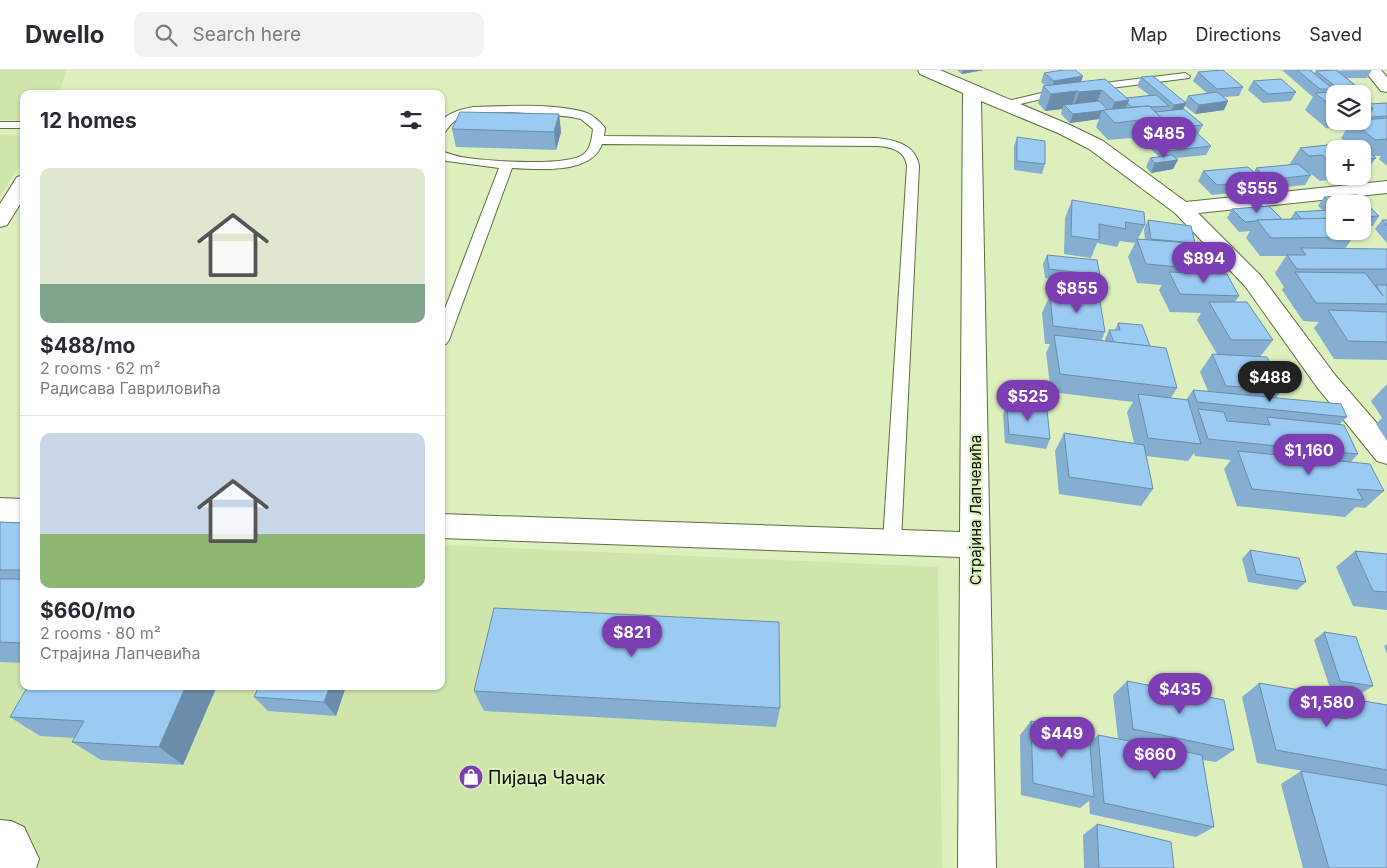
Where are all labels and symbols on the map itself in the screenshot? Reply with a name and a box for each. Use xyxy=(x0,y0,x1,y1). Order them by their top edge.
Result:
pin: $485 xyxy=(1134,116,1194,159)
pin: $555 xyxy=(1227,172,1287,214)
pin: $894 xyxy=(1174,242,1234,284)
pin: $855 xyxy=(1047,272,1107,314)
pin: $488 xyxy=(1240,360,1300,403)
pin: $525 xyxy=(998,380,1058,422)
pin: $1,160 xyxy=(1268,434,1350,476)
street label: Страјина Лапчевића xyxy=(966,435,985,585)
pin: $821 xyxy=(602,616,662,658)
pin: $435 xyxy=(1150,672,1210,715)
pin: $1,580 xyxy=(1286,686,1368,728)
pin: $449 xyxy=(1032,716,1092,759)
pin: $660 xyxy=(1125,738,1185,780)
shop icon: Пијаца Чачак xyxy=(458,764,484,790)
place label: Пијаца Чачак xyxy=(488,767,606,788)

